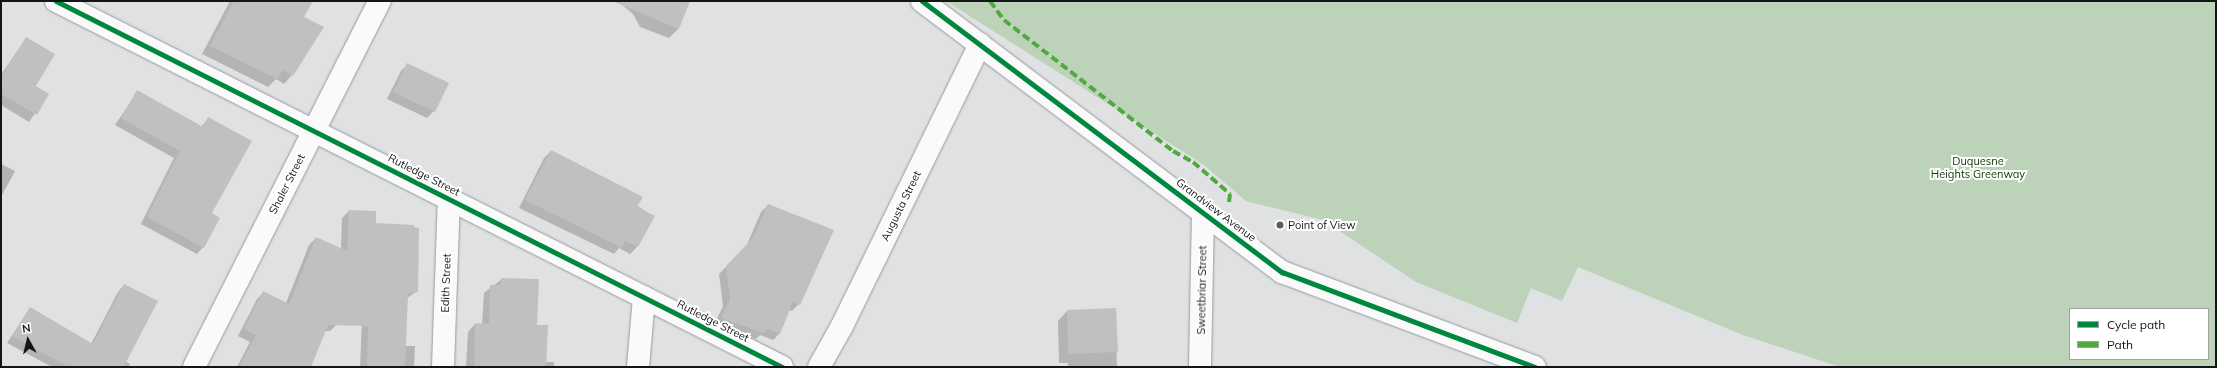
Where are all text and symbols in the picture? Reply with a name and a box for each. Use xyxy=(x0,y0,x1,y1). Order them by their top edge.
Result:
street label: Rutledge Street xyxy=(386,151,462,199)
street label: Shaler Street xyxy=(266,152,308,216)
park label: Duquesne Heights Greenway xyxy=(1931,155,2025,181)
street label: Augusta Street xyxy=(878,169,924,243)
street label: Grandview Avenue xyxy=(1173,176,1259,244)
place label: Point of View xyxy=(1288,218,1356,232)
marker: Point of View xyxy=(1275,220,1285,230)
street label: Sweetbriar Street xyxy=(1195,245,1209,335)
street label: Edith Street xyxy=(438,253,454,313)
street label: Rutledge Street xyxy=(675,297,751,345)
legend xyxy=(2069,308,2209,360)
text: Cycle path xyxy=(2107,317,2165,332)
north arrow xyxy=(8,320,48,360)
text: N xyxy=(21,321,31,336)
text: Path xyxy=(2107,337,2133,352)

